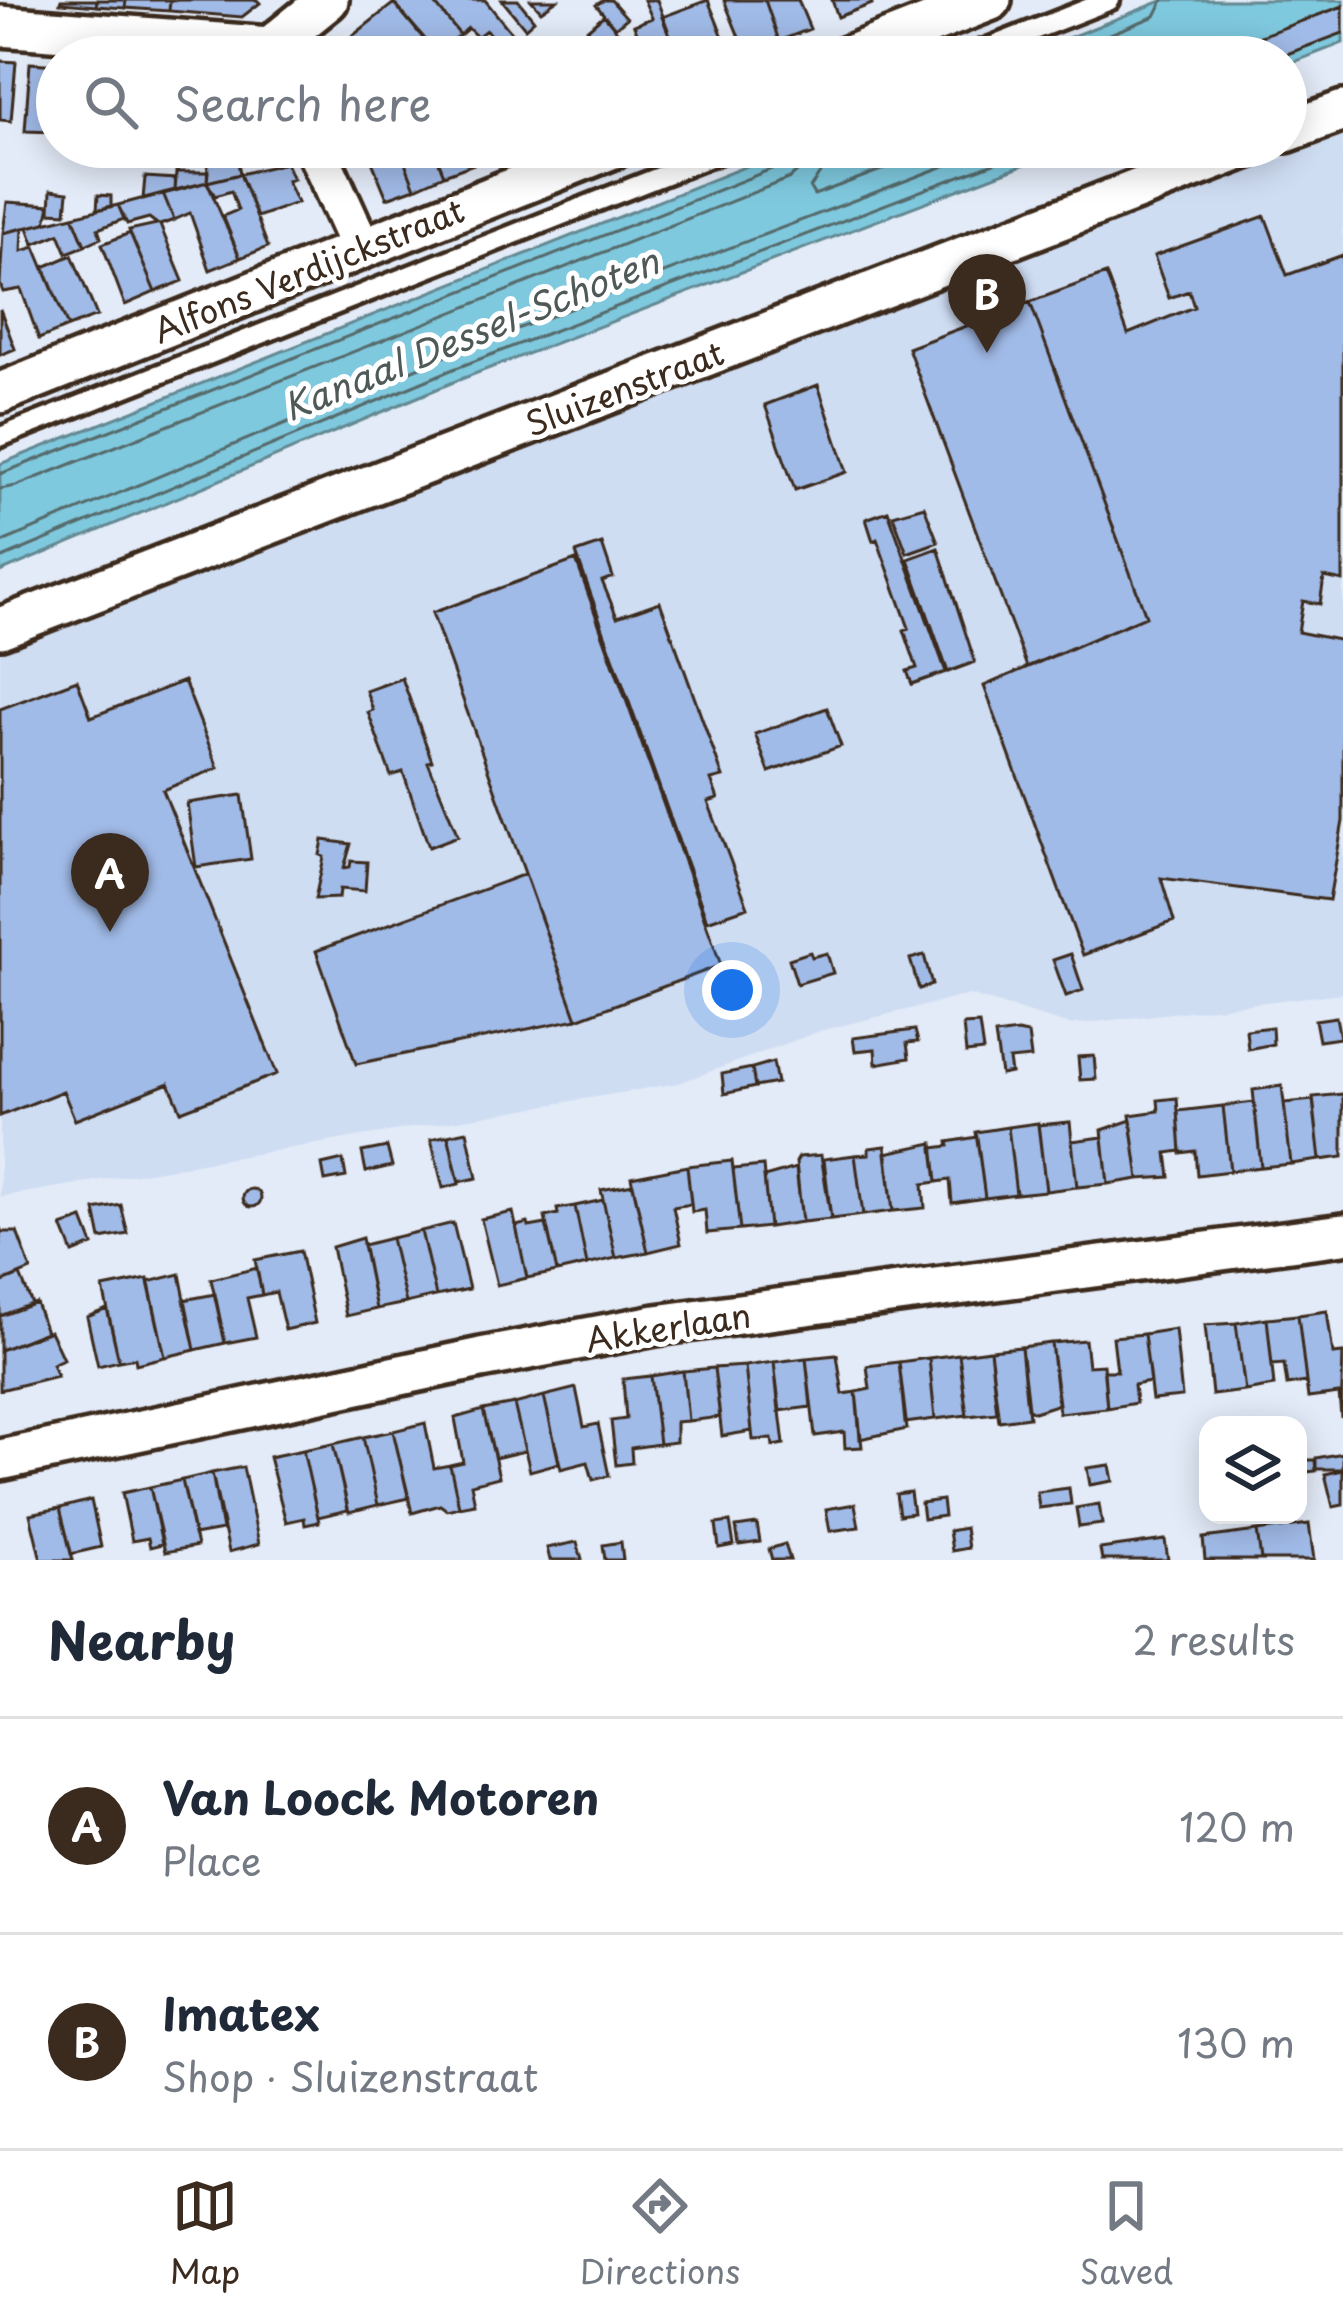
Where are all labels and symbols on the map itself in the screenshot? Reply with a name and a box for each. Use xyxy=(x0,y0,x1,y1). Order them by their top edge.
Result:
street label: Alfons Verdijckstraat xyxy=(145,184,471,354)
water label: Kanaal Dessel-Schoten xyxy=(274,232,667,433)
pin: B xyxy=(948,254,1026,353)
street label: Sluizenstraat xyxy=(517,326,731,448)
pin: A xyxy=(71,833,149,932)
your location xyxy=(702,960,762,1020)
street label: Akkerlaan xyxy=(582,1288,754,1364)

